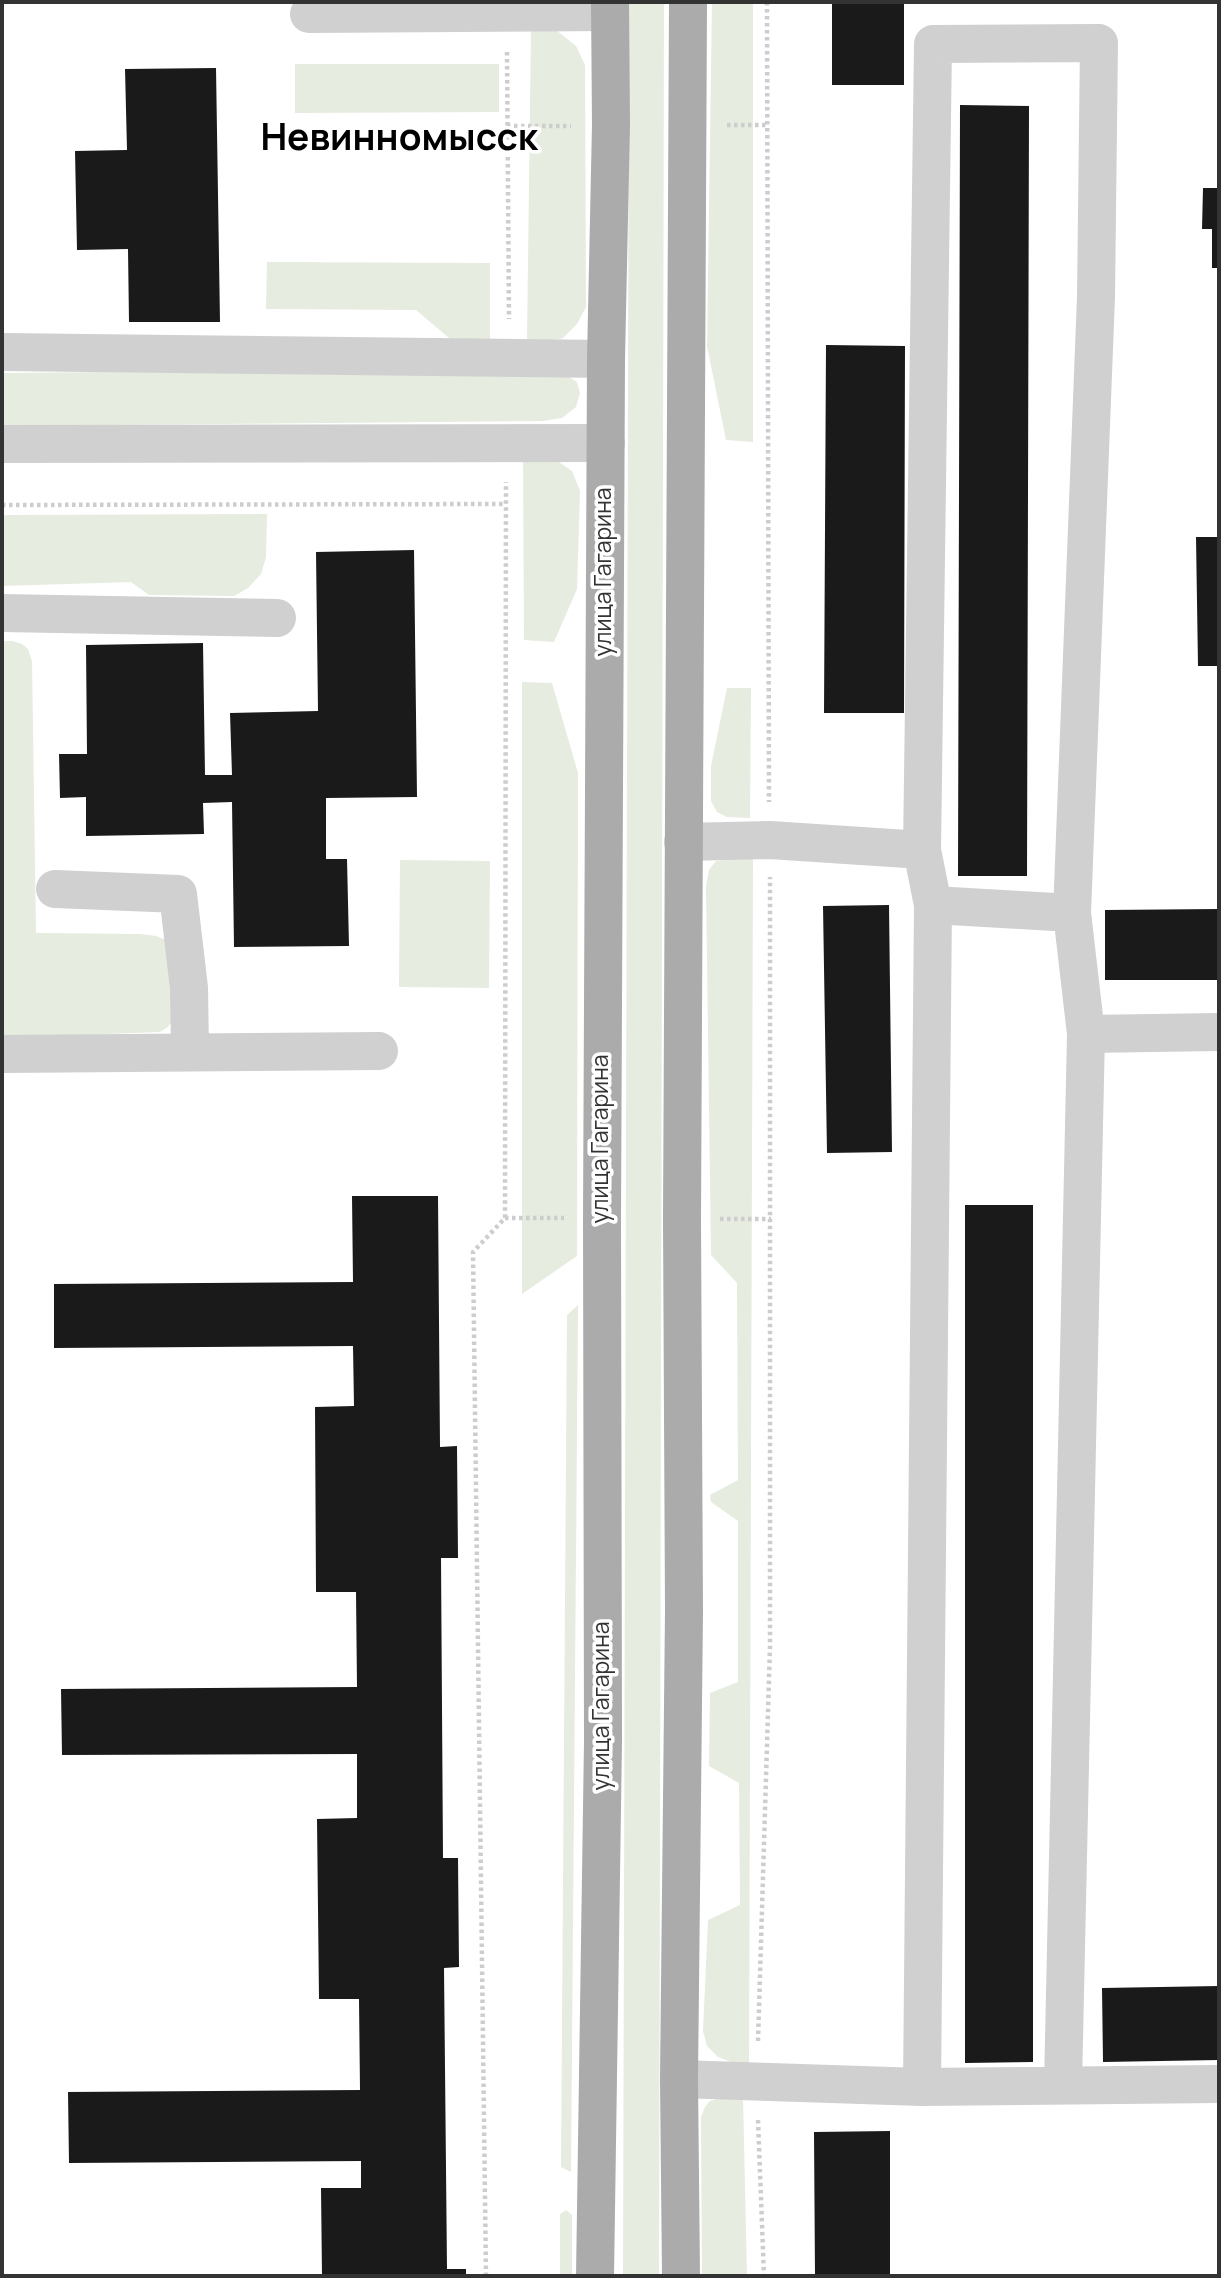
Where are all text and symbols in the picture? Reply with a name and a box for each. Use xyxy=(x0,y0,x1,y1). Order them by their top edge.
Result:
district label: Невинномысск xyxy=(260,118,538,162)
street label: улица Гагарина xyxy=(591,487,619,657)
street label: улица Гагарина xyxy=(588,1054,616,1224)
street label: улица Гагарина xyxy=(589,1621,617,1791)

